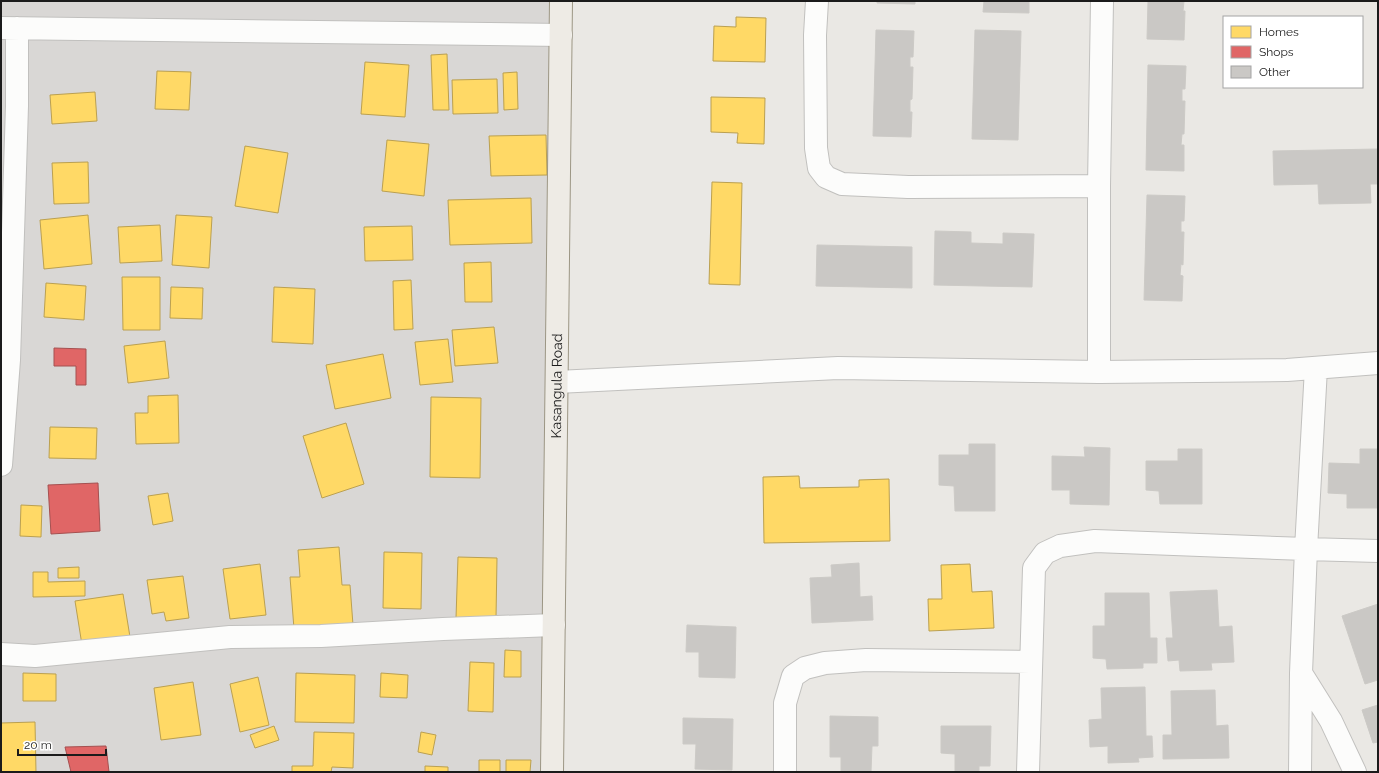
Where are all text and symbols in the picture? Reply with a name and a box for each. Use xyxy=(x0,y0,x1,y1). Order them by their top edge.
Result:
legend xyxy=(1223,16,1363,88)
text: Homes xyxy=(1259,25,1299,39)
text: Shops xyxy=(1259,45,1294,59)
text: Other xyxy=(1259,65,1291,79)
street label: Kasangula Road xyxy=(548,333,565,439)
scale bar xyxy=(18,731,106,757)
text: 20 m xyxy=(24,738,52,752)

